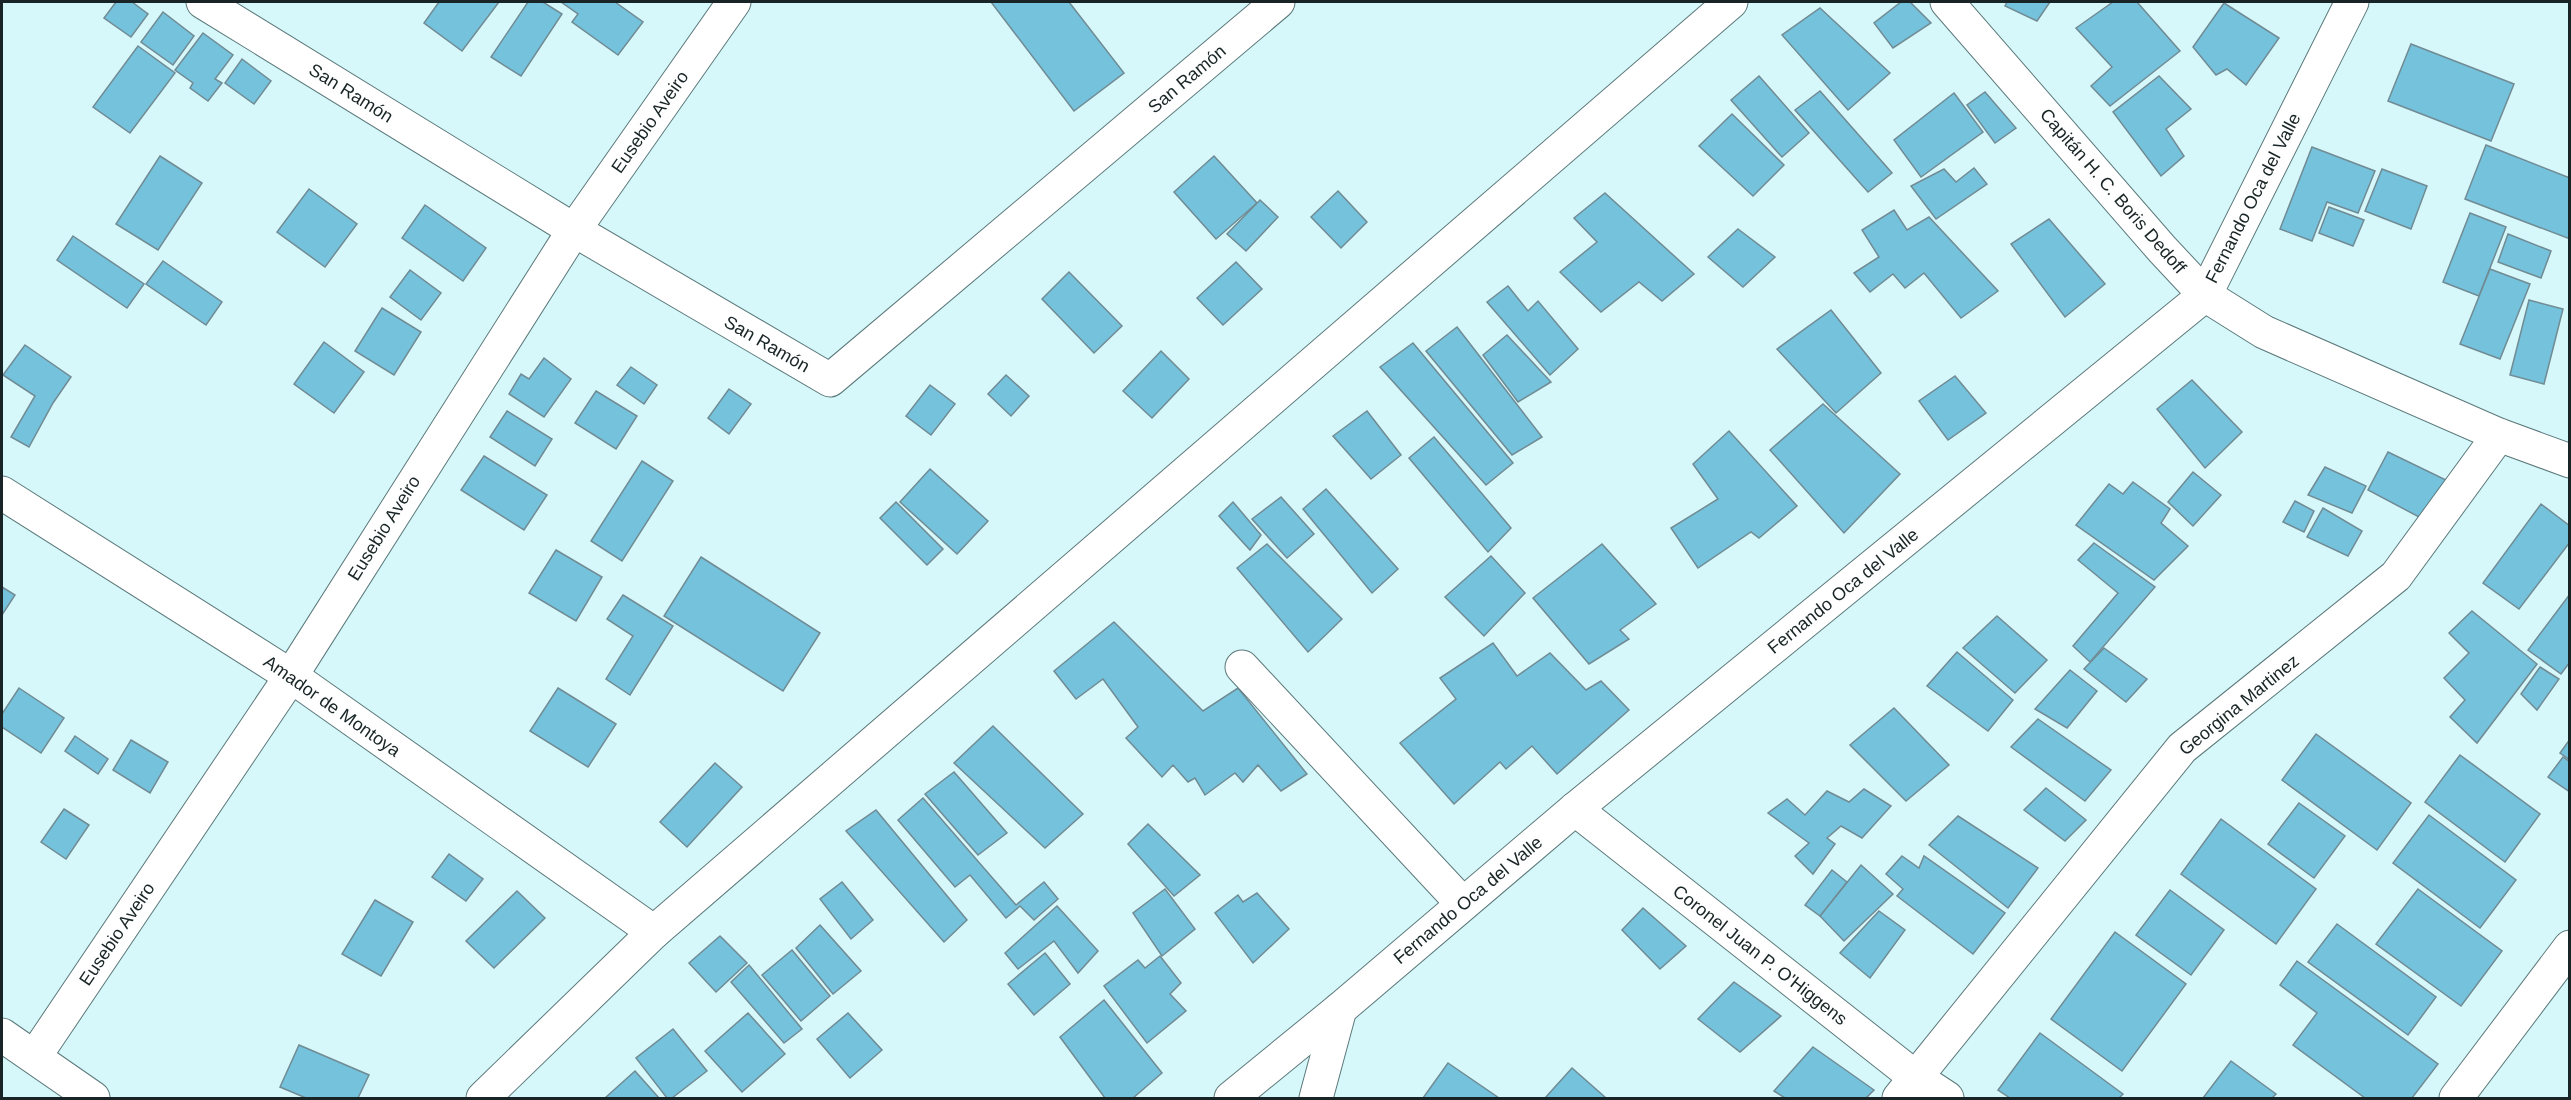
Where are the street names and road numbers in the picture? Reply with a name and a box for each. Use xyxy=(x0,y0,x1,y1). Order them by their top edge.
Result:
street label: San Ramón xyxy=(1144,41,1230,117)
street label: San Ramón xyxy=(305,59,397,127)
street label: Eusebio Aveiro xyxy=(607,67,693,177)
street label: Capitán H. C. Boris Dedoff xyxy=(2036,105,2191,278)
street label: Fernando Oca del Valle xyxy=(2201,110,2305,286)
street label: San Ramón xyxy=(721,312,813,376)
street label: Eusebio Aveiro xyxy=(344,472,424,584)
street label: Fernando Oca del Valle xyxy=(1764,524,1922,658)
street label: Amador de Montoya xyxy=(260,651,405,761)
street label: Georgina Martinez xyxy=(2175,651,2303,759)
street label: Fernando Oca del Valle xyxy=(1390,832,1546,968)
street label: Eusebio Aveiro xyxy=(75,879,159,989)
street label: Coronel Juan P. O'Higgens xyxy=(1669,881,1851,1029)

